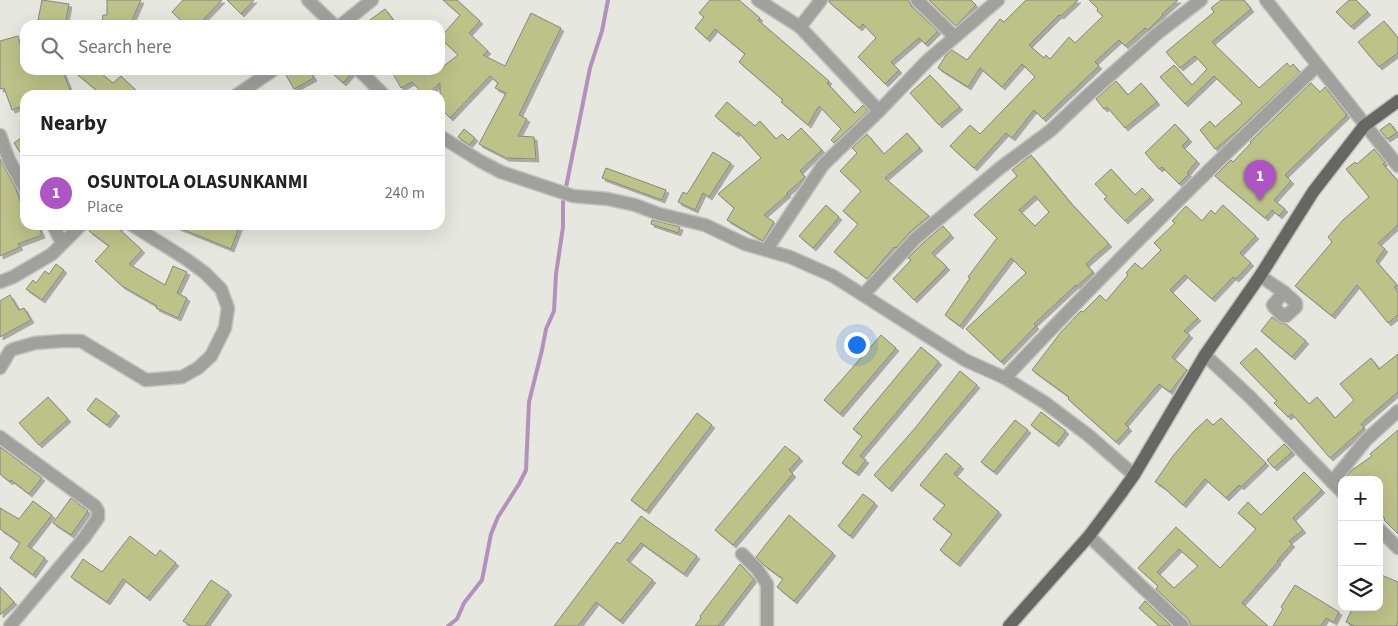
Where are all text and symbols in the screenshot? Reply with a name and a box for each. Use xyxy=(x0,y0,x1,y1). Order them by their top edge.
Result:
search box xyxy=(20,20,445,75)
icon: search xyxy=(38,34,66,62)
text: Search here xyxy=(78,34,172,61)
text: Nearby xyxy=(40,108,107,138)
pin: 1 xyxy=(1244,160,1276,201)
text: OSUNTOLA OLASUNKANMI xyxy=(87,169,308,196)
text: 1 xyxy=(52,182,60,204)
text: 240 m xyxy=(385,182,425,204)
text: Place xyxy=(87,196,123,218)
your location xyxy=(844,332,870,358)
map controls xyxy=(1338,476,1383,611)
button: + xyxy=(1338,476,1383,521)
button: − xyxy=(1338,521,1383,566)
button: layers xyxy=(1338,566,1383,611)

